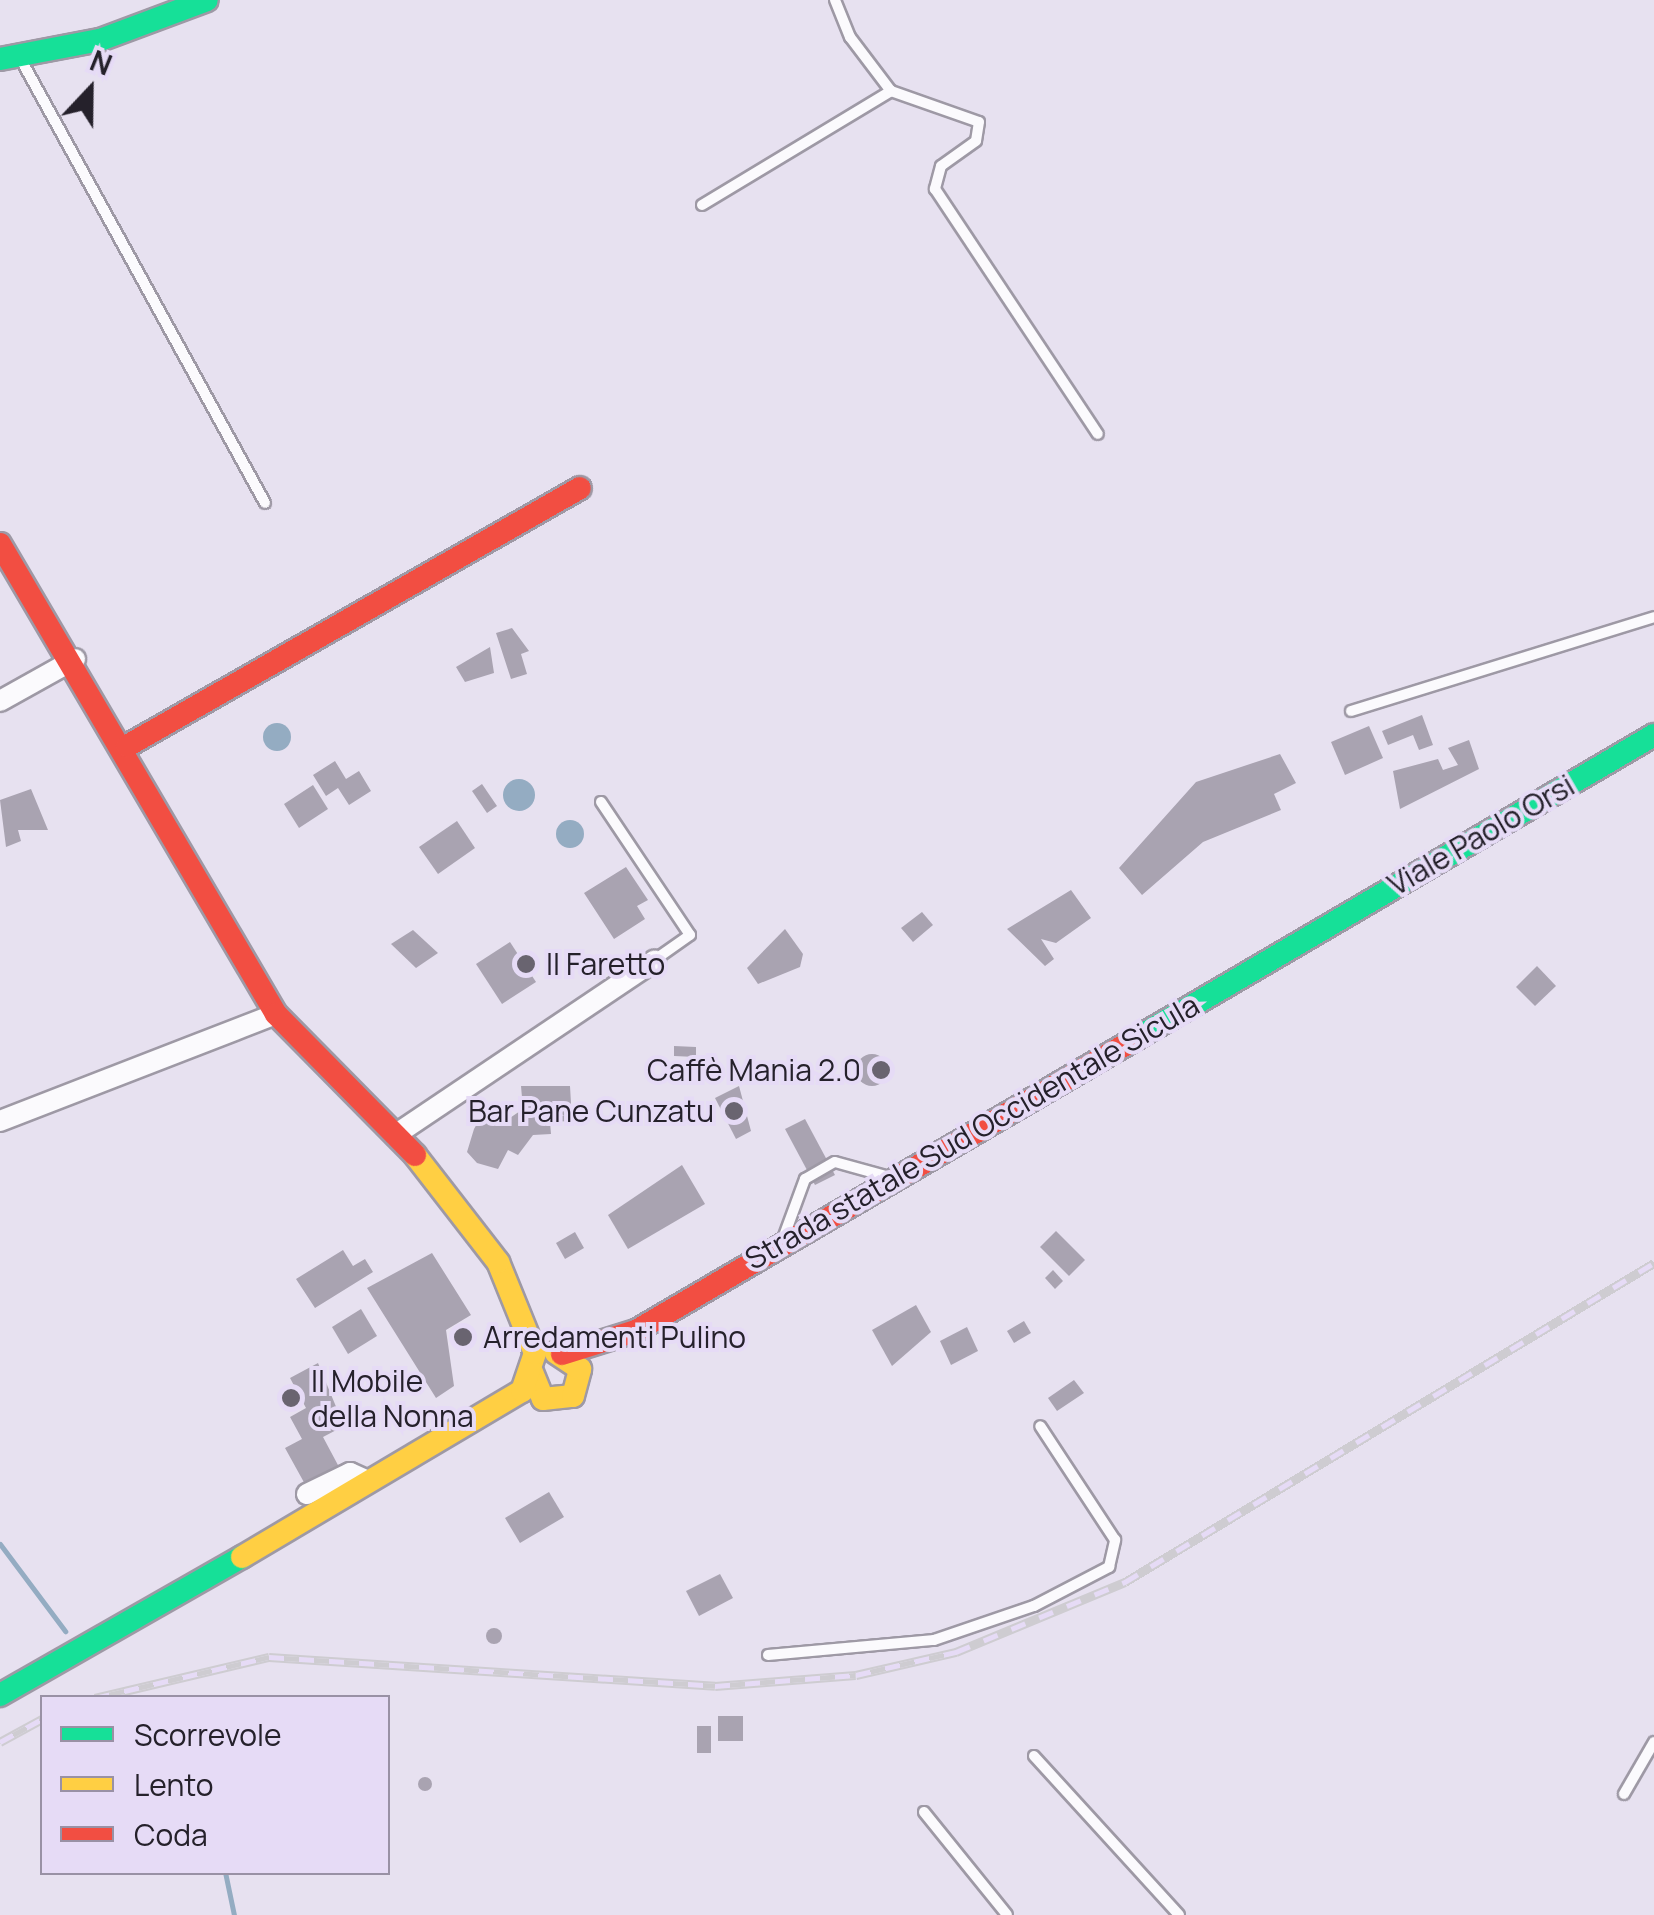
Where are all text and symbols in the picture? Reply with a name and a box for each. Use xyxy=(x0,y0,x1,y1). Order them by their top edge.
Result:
north arrow xyxy=(40,40,140,140)
text: N xyxy=(85,41,118,84)
street label: Viale Paolo Orsi xyxy=(1382,767,1580,903)
place label: Il Faretto xyxy=(546,946,665,982)
marker: Il Faretto xyxy=(515,953,537,975)
street label: Strada statale Sud Occidentale Sicula xyxy=(739,987,1205,1277)
place label: Caffè Mania 2.0 xyxy=(647,1052,861,1088)
marker: Caffè Mania 2.0 xyxy=(870,1059,892,1081)
place label: Bar Pane Cunzatu xyxy=(468,1093,714,1129)
marker: Bar Pane Cunzatu xyxy=(723,1100,745,1122)
place label: Arredamenti Pulino xyxy=(483,1319,746,1355)
marker: Arredamenti Pulino xyxy=(452,1326,474,1348)
place label: Il Mobile della Nonna xyxy=(311,1363,474,1434)
marker: Il Mobile della Nonna xyxy=(280,1387,302,1409)
legend xyxy=(40,1695,390,1875)
text: Scorrevole xyxy=(134,1714,282,1755)
text: Lento xyxy=(134,1764,213,1805)
text: Coda xyxy=(134,1814,208,1855)

